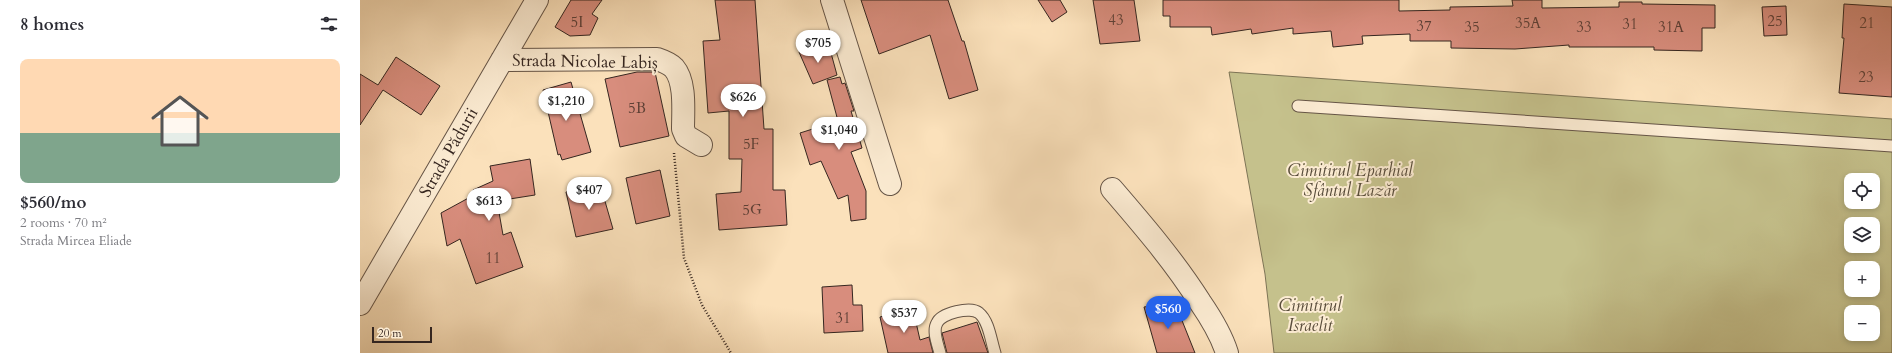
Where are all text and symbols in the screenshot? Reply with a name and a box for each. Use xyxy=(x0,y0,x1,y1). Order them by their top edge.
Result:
house number: 43 xyxy=(1108,10,1124,30)
house number: 25 xyxy=(1767,11,1783,31)
house number: 5I xyxy=(571,12,583,32)
text: 8 homes xyxy=(20,13,84,36)
icon: filters xyxy=(318,13,340,35)
house number: 35A xyxy=(1515,13,1541,33)
house number: 21 xyxy=(1859,13,1875,33)
house number: 31 xyxy=(1622,14,1638,34)
house number: 37 xyxy=(1416,16,1432,36)
house number: 35 xyxy=(1464,17,1480,37)
house number: 33 xyxy=(1576,17,1592,37)
house number: 31A xyxy=(1658,17,1684,37)
pin: $705 xyxy=(794,30,842,64)
text: $705 xyxy=(805,34,831,52)
street label: Strada Nicolae Labiș xyxy=(512,49,658,74)
house number: 23 xyxy=(1858,67,1874,87)
pin: $626 xyxy=(719,84,767,118)
icon: home xyxy=(144,85,216,157)
pin: $1,210 xyxy=(533,88,599,122)
text: $626 xyxy=(730,88,756,106)
text: $1,210 xyxy=(547,92,585,110)
house number: 5B xyxy=(628,98,646,118)
street label: Strada Pădurii xyxy=(414,103,483,201)
pin: $1,040 xyxy=(806,117,872,151)
text: $1,040 xyxy=(820,121,858,139)
house number: 5F xyxy=(743,134,759,154)
park label: Cimitirul Eparhial Sfântul Lazăr xyxy=(1287,159,1413,202)
map controls xyxy=(1844,173,1880,341)
button: locate xyxy=(1844,173,1880,209)
pin: $407 xyxy=(565,177,613,211)
text: $407 xyxy=(576,181,602,199)
pin: $613 xyxy=(465,188,513,222)
text: $560/mo xyxy=(20,191,86,214)
text: $613 xyxy=(476,192,502,210)
house number: 5G xyxy=(742,200,762,220)
text: 2 rooms · 70 m² xyxy=(20,214,107,232)
button: layers xyxy=(1844,217,1880,253)
text: Strada Mircea Eliade xyxy=(20,232,132,250)
house number: 11 xyxy=(485,248,501,268)
button: + xyxy=(1844,261,1880,297)
park label: Cimitirul Israelit xyxy=(1278,294,1342,337)
pin: $560 xyxy=(1144,296,1192,330)
pin: $537 xyxy=(880,300,928,334)
text: $560 xyxy=(1155,300,1181,318)
text: $537 xyxy=(891,304,917,322)
button: − xyxy=(1844,305,1880,341)
house number: 31 xyxy=(835,308,851,328)
scale bar xyxy=(372,325,432,344)
text: 20 m xyxy=(378,326,402,341)

